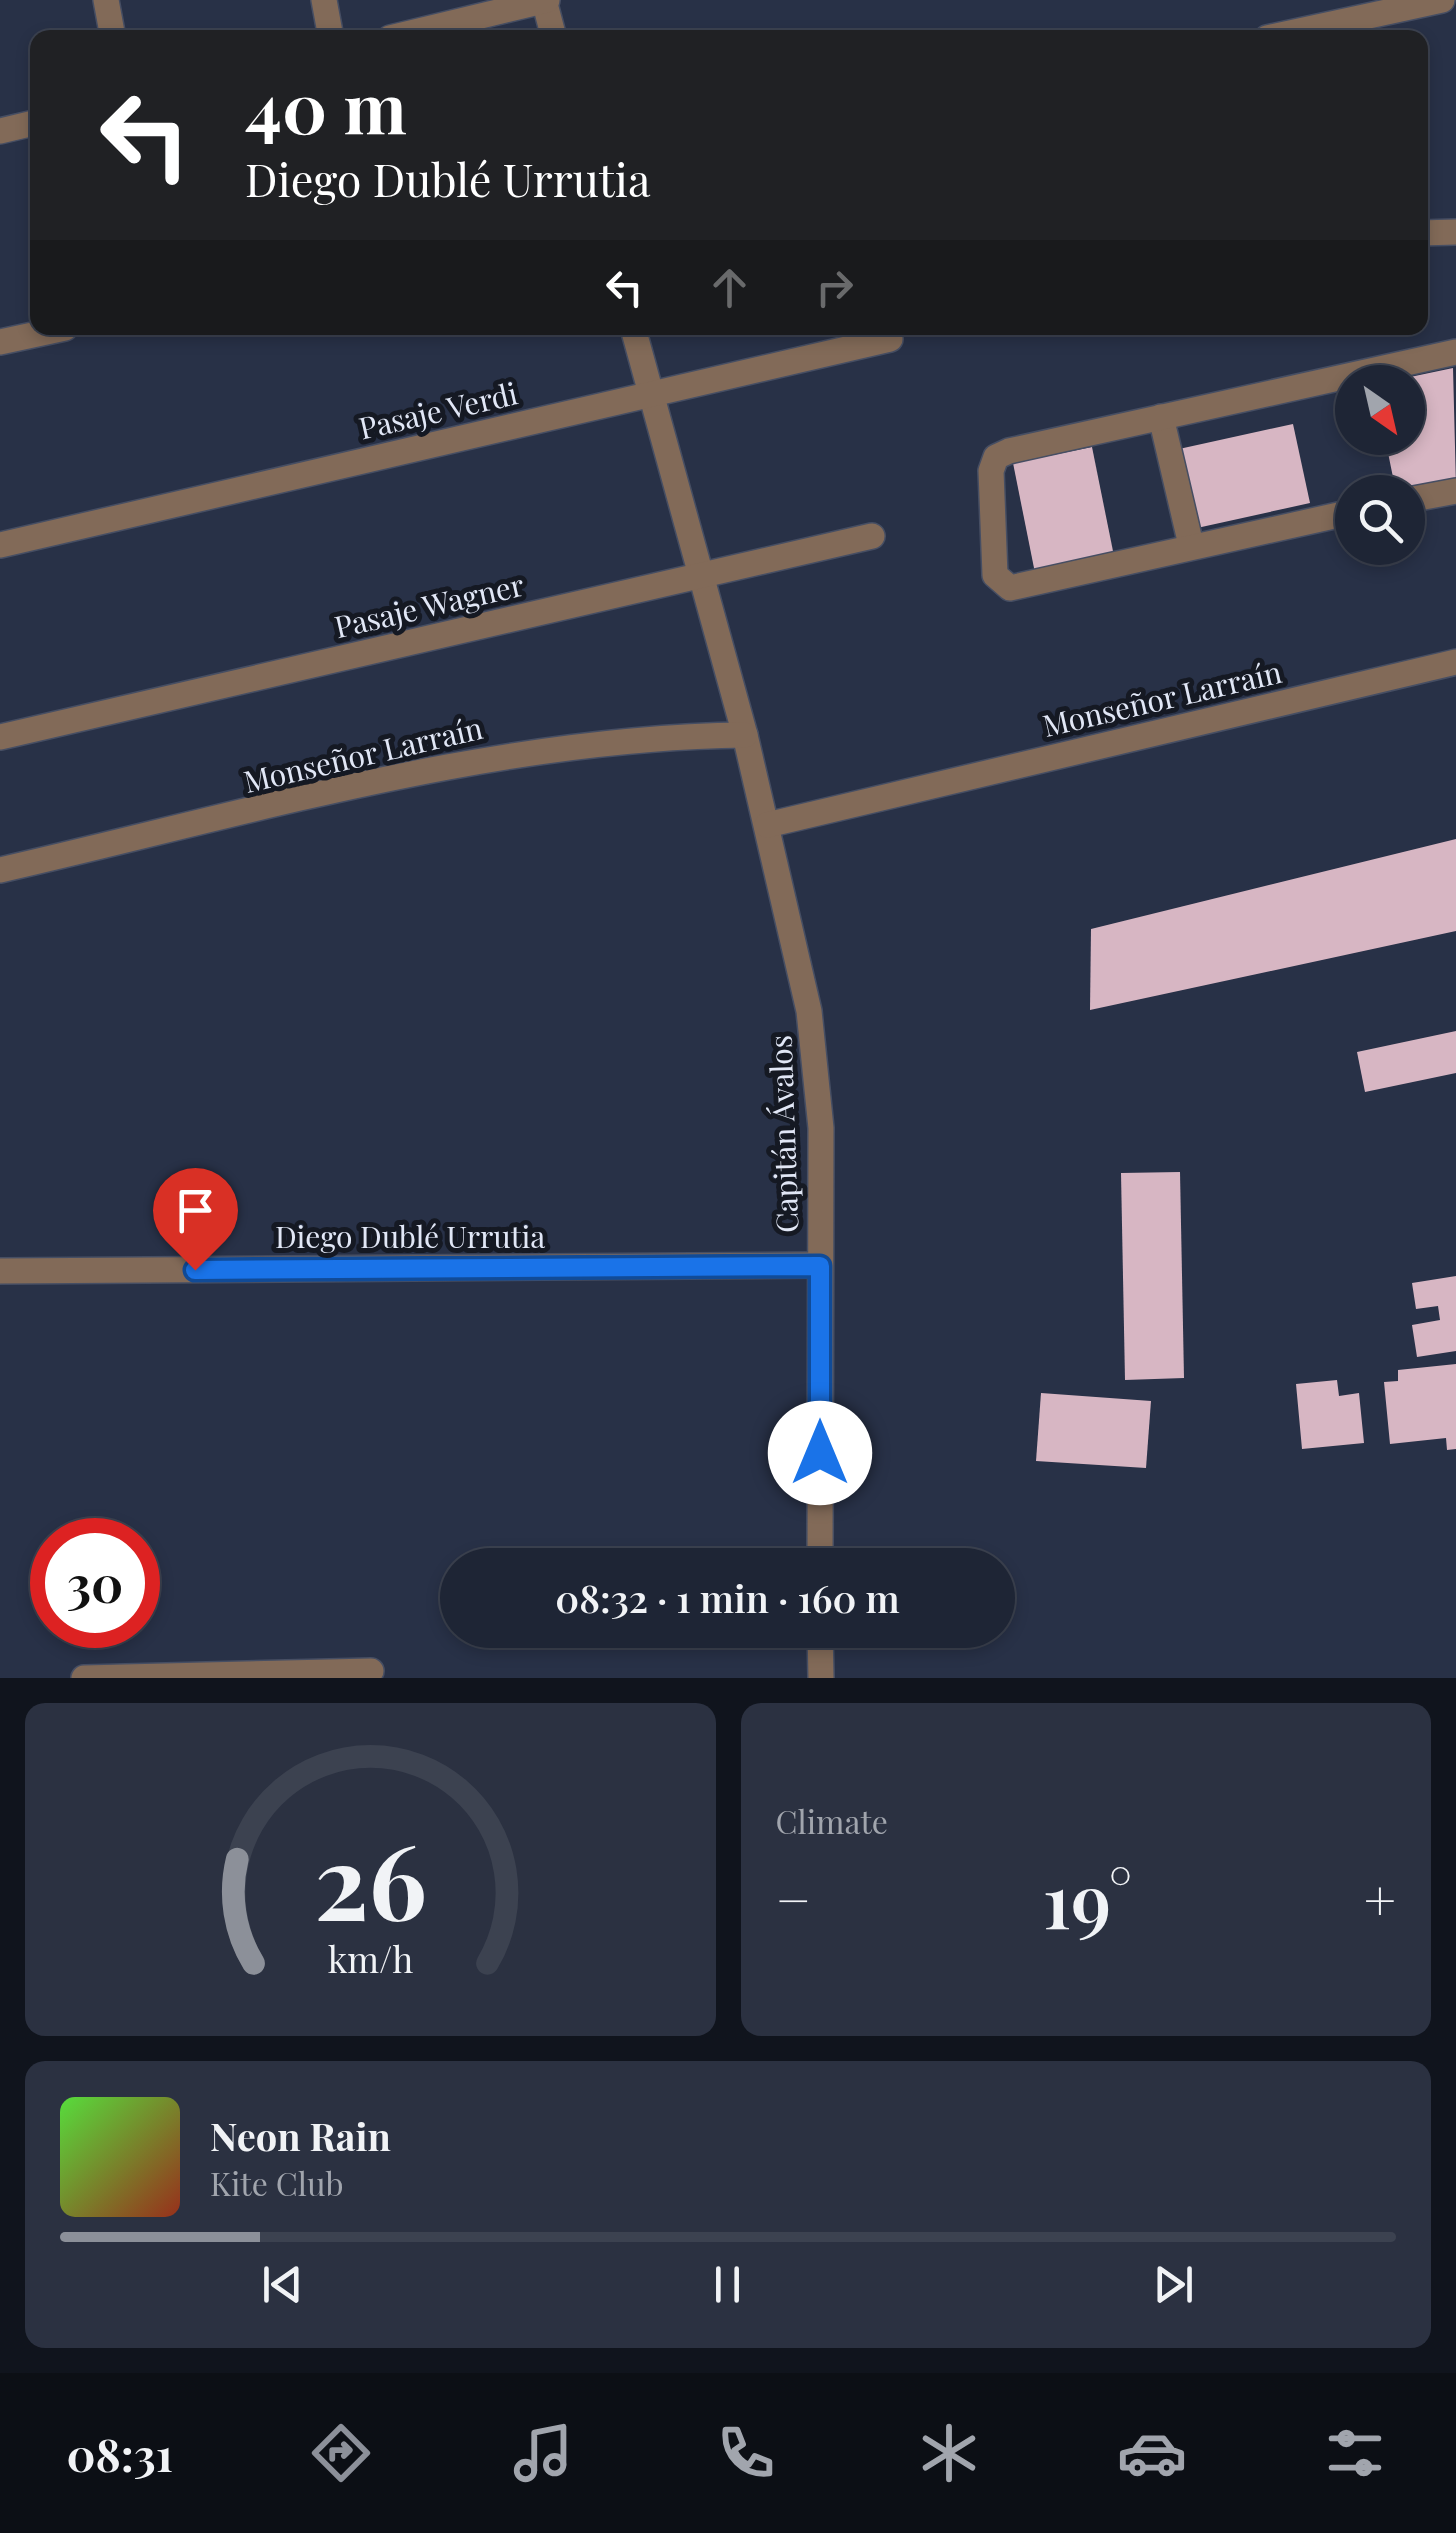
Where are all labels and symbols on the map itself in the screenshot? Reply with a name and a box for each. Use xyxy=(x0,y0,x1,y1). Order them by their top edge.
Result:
north arrow xyxy=(1335,365,1425,455)
street label: Pasaje Verdi xyxy=(355,372,521,448)
street label: Pasaje Wagner xyxy=(330,564,528,646)
street label: Monseñor Larraín xyxy=(1039,651,1285,745)
street label: Monseñor Larraín xyxy=(240,707,486,801)
street label: Capitán Ávalos xyxy=(760,1034,806,1234)
pin xyxy=(153,1168,238,1271)
street label: Diego Dublé Urrutia xyxy=(275,1216,545,1256)
position arrow xyxy=(768,1401,872,1505)
speed limit sign: 30 xyxy=(30,1518,160,1648)

